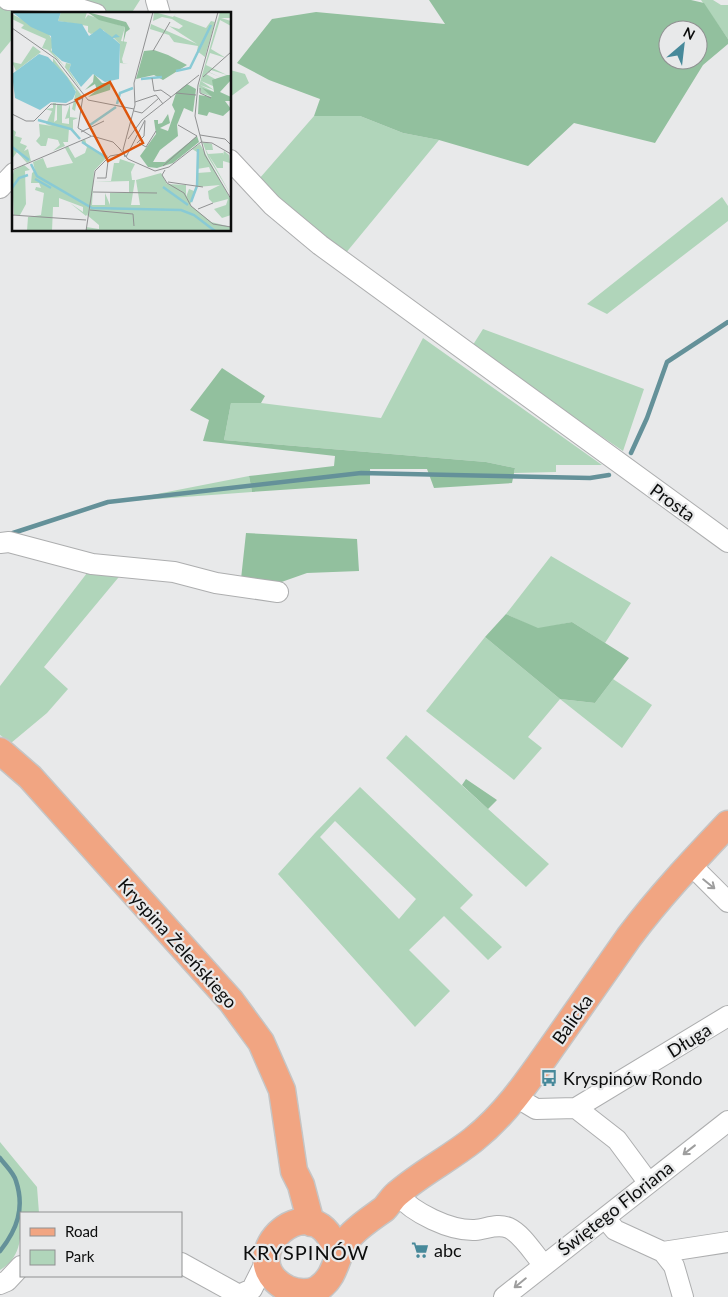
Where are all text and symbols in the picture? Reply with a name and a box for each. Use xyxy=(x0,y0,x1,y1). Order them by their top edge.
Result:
inset map xyxy=(12,12,231,231)
north arrow xyxy=(658,20,708,70)
text: N xyxy=(681,23,698,43)
street label: Prosta xyxy=(646,478,700,526)
street label: Kryspina Żeleńskiego xyxy=(114,873,242,1013)
one-way arrow xyxy=(702,878,715,889)
street label: Balicka xyxy=(547,990,597,1048)
street label: Długa xyxy=(663,1018,715,1062)
place label: Kryspinów Rondo xyxy=(563,1067,703,1089)
bus stop icon: Kryspinów Rondo xyxy=(539,1068,559,1088)
one-way arrow xyxy=(683,1145,696,1156)
street label: Świętego Floriana xyxy=(553,1156,677,1260)
legend xyxy=(20,1212,182,1277)
text: Road xyxy=(65,1222,98,1240)
place label: abc xyxy=(434,1239,462,1261)
district label: KRYSPINÓW xyxy=(243,1240,369,1264)
supermarket icon: abc xyxy=(410,1240,430,1260)
text: Park xyxy=(65,1247,95,1265)
one-way arrow xyxy=(514,1278,527,1289)

